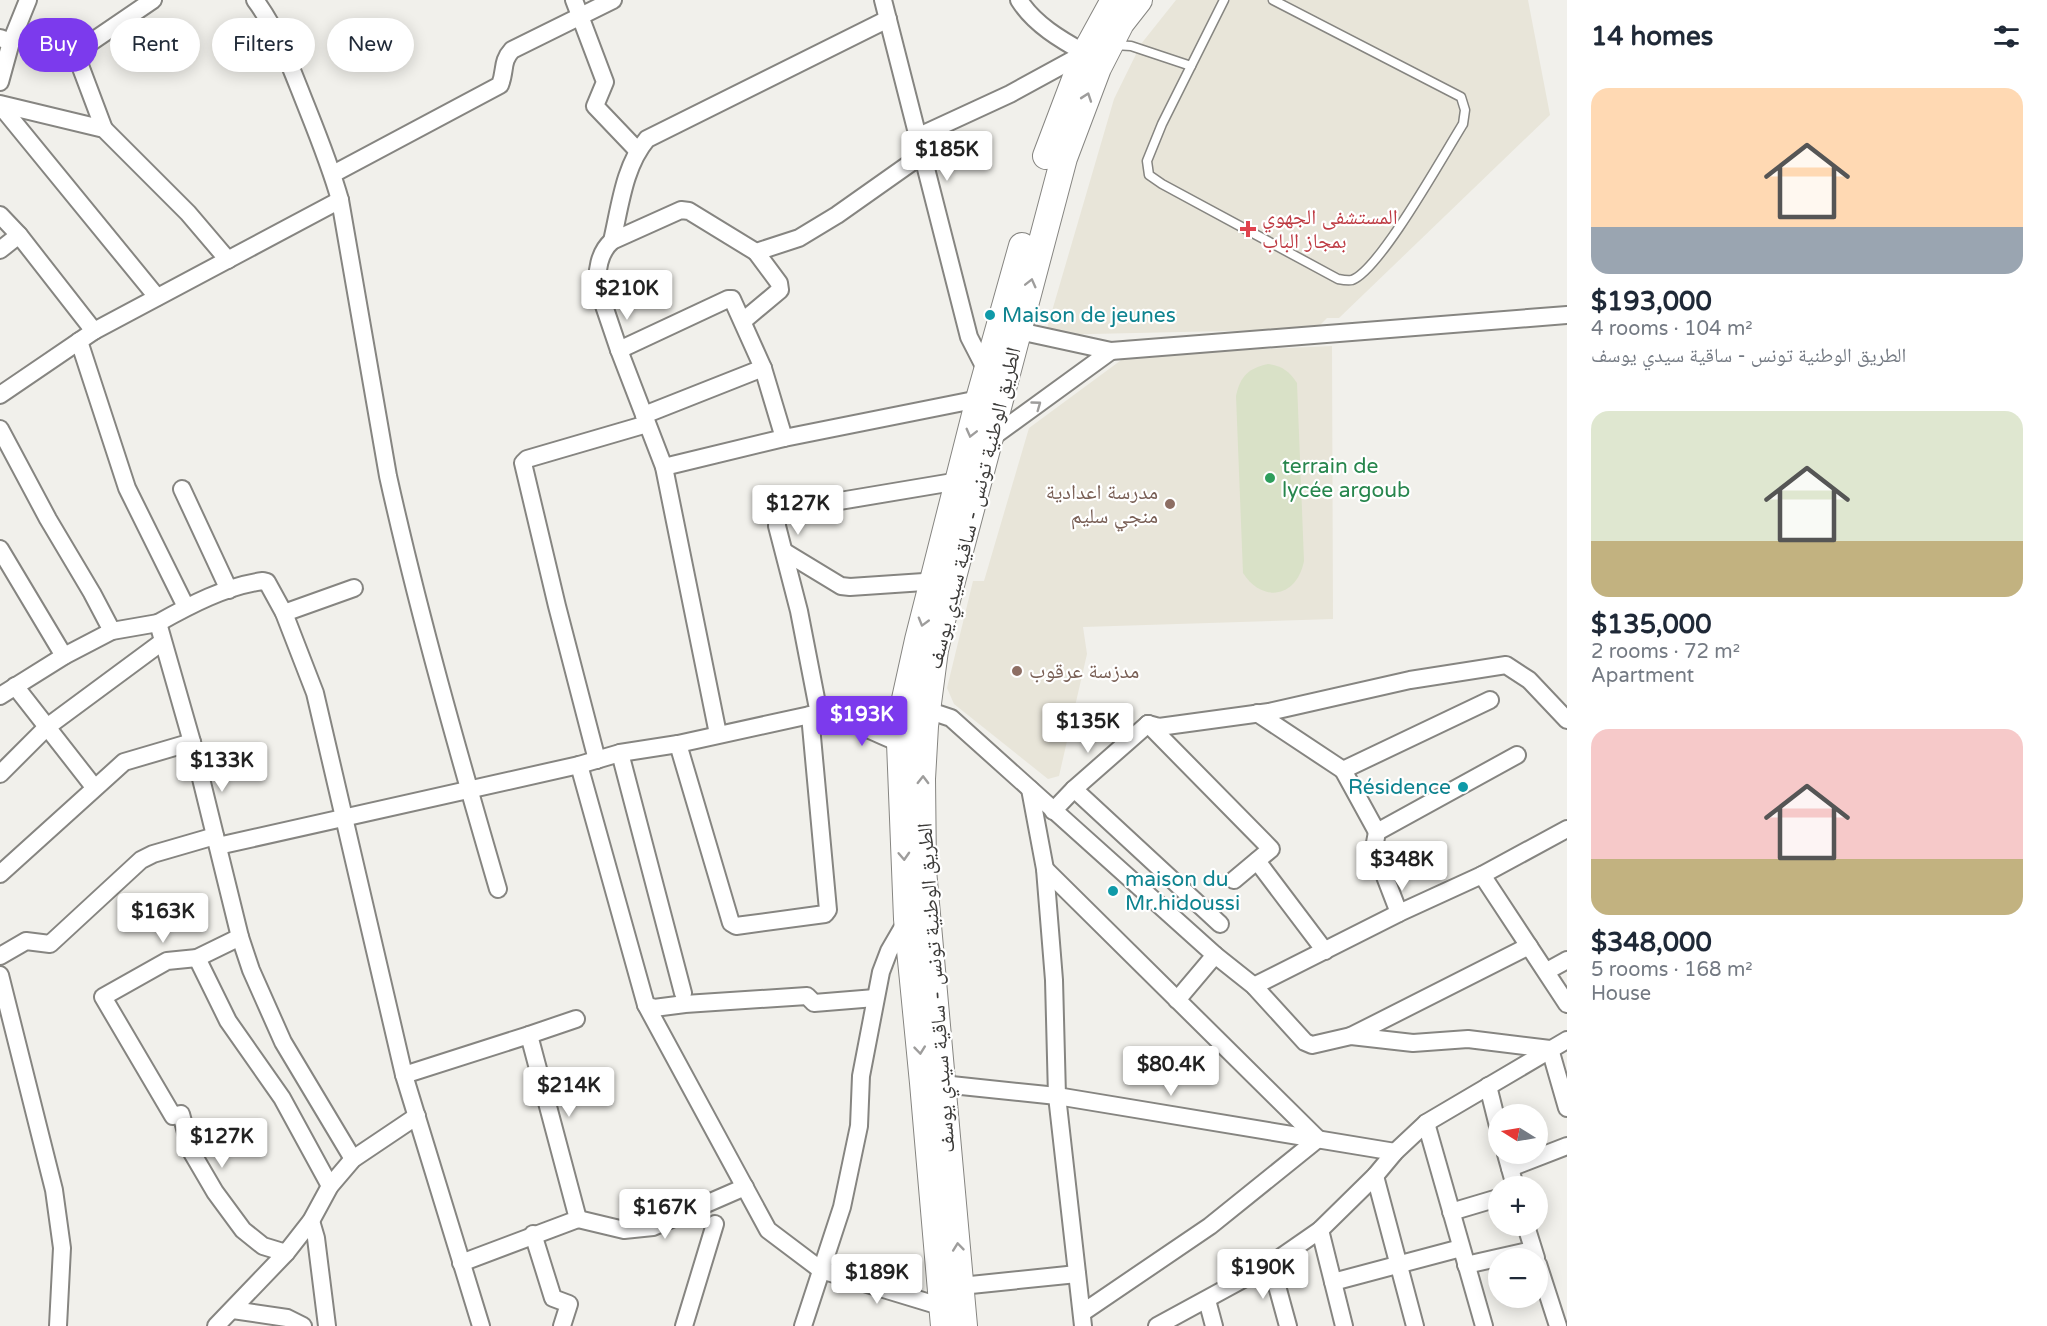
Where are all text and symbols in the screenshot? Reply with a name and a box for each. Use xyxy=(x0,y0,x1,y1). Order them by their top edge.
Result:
chip: Buy xyxy=(18,18,98,72)
chip: Rent xyxy=(110,18,200,72)
chip: Filters xyxy=(212,18,315,72)
chip: New xyxy=(327,18,414,72)
icon: filters xyxy=(1990,20,2023,53)
text: 14 homes xyxy=(1591,21,1713,52)
one-way arrow xyxy=(1080,92,1093,103)
icon: home xyxy=(1753,127,1861,235)
pin: $185K xyxy=(905,131,989,182)
text: $185K xyxy=(915,138,979,162)
place label: المستشفى الجهوي بمجاز الباب xyxy=(1262,205,1398,254)
marker: المستشفى الجهوي بمجاز الباب xyxy=(1239,220,1257,238)
pin: $210K xyxy=(585,270,669,321)
text: $210K xyxy=(595,277,659,301)
one-way arrow xyxy=(1023,279,1036,289)
text: $193,000 xyxy=(1591,286,1712,317)
place label: Maison de jeunes xyxy=(1002,303,1176,328)
marker: Maison de jeunes xyxy=(983,308,997,322)
text: 4 rooms · 104 m² xyxy=(1591,317,1753,341)
text: الطريق الوطنية تونس - ساقية سيدي يوسف xyxy=(1591,344,1906,368)
street label: الطريق الوطنية تونس - ساقية سيدي يوسف xyxy=(922,345,1030,673)
one-way arrow xyxy=(1031,401,1042,412)
one-way arrow xyxy=(965,428,978,438)
icon: home xyxy=(1753,450,1861,558)
place label: terrain de lycée argoub xyxy=(1282,454,1410,503)
marker: terrain de lycée argoub xyxy=(1263,471,1277,485)
place label: مدرسة اعدادية منجي سليم xyxy=(1046,480,1158,532)
pin: $127K xyxy=(756,485,840,536)
text: $127K xyxy=(766,492,830,516)
marker: مدرسة اعدادية منجي سليم xyxy=(1163,497,1177,511)
text: $135,000 xyxy=(1591,609,1711,640)
one-way arrow xyxy=(918,616,930,627)
text: 2 rooms · 72 m² xyxy=(1591,640,1740,664)
place label: مدزسة عرقوب xyxy=(1029,659,1139,684)
marker: مدزسة عرقوب xyxy=(1010,664,1024,678)
text: Apartment xyxy=(1591,664,1694,688)
pin: $193K xyxy=(820,696,904,747)
text: $193K xyxy=(830,703,894,727)
pin: $135K xyxy=(1046,703,1130,754)
text: $135K xyxy=(1056,710,1120,734)
pin: $133K xyxy=(180,742,264,793)
text: $133K xyxy=(190,749,254,773)
icon: home xyxy=(1753,768,1861,876)
place label: Résidence xyxy=(1348,775,1451,800)
one-way arrow xyxy=(916,776,929,785)
marker: Résidence xyxy=(1456,780,1470,794)
street label: الطريق الوطنية تونس - ساقية سيدي يوسف xyxy=(912,822,964,1154)
pin: $348K xyxy=(1360,841,1444,892)
text: $348K xyxy=(1370,848,1434,872)
one-way arrow xyxy=(897,852,910,861)
place label: maison du Mr.hidoussi xyxy=(1125,867,1240,916)
marker: maison du Mr.hidoussi xyxy=(1106,884,1120,898)
pin: $163K xyxy=(121,893,205,944)
text: $163K xyxy=(131,900,195,924)
text: $348,000 xyxy=(1591,927,1712,958)
text: 5 rooms · 168 m² xyxy=(1591,958,1753,982)
text: House xyxy=(1591,982,1651,1006)
one-way arrow xyxy=(913,1046,926,1055)
pin: $80.4K xyxy=(1122,1046,1220,1097)
text: $80.4K xyxy=(1137,1053,1205,1077)
pin: $214K xyxy=(527,1067,611,1118)
text: $214K xyxy=(537,1074,601,1098)
north arrow xyxy=(1488,1104,1548,1164)
map controls xyxy=(1488,1104,1548,1308)
pin: $127K xyxy=(180,1118,264,1169)
text: $127K xyxy=(190,1125,254,1149)
button: + xyxy=(1488,1176,1548,1236)
pin: $167K xyxy=(623,1189,707,1240)
text: $167K xyxy=(633,1196,697,1220)
one-way arrow xyxy=(952,1242,964,1251)
button: − xyxy=(1488,1248,1548,1308)
pin: $190K xyxy=(1221,1249,1305,1300)
pin: $189K xyxy=(835,1254,919,1305)
text: $190K xyxy=(1231,1256,1295,1280)
text: $189K xyxy=(845,1261,909,1285)

